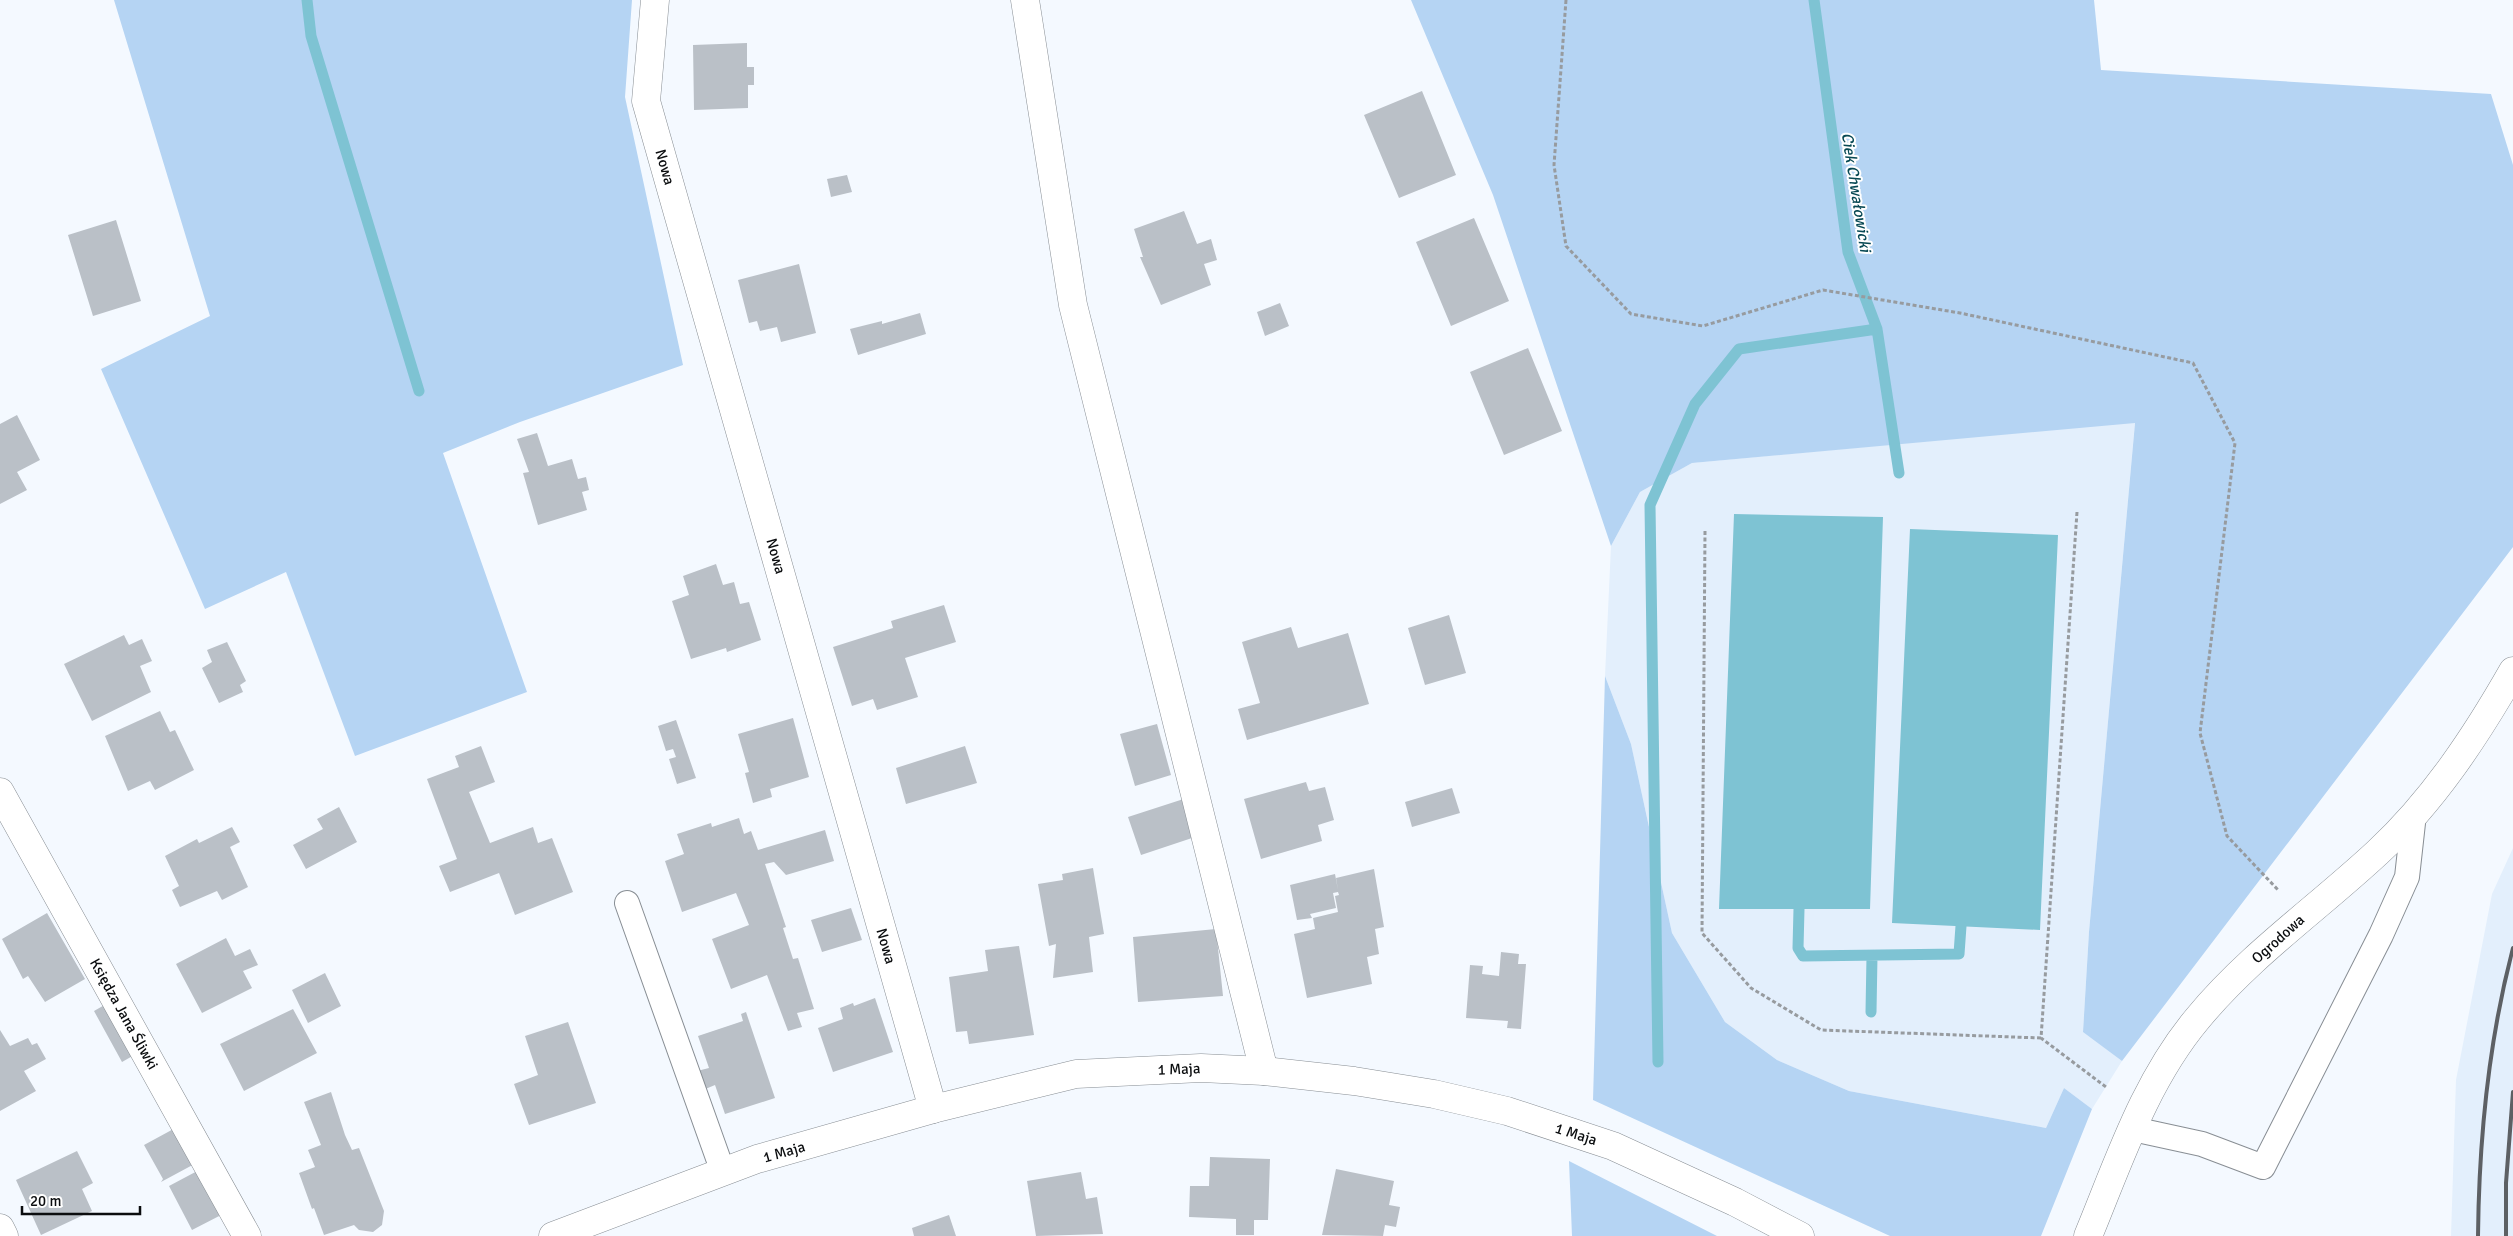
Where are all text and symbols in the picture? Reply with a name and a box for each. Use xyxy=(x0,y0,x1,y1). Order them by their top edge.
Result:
water label: Ciek Chwałowicki xyxy=(1837,131,1876,255)
street label: Nowa xyxy=(651,147,679,187)
street label: Nowa xyxy=(762,536,790,576)
street label: Ogrodowa xyxy=(2248,911,2308,967)
street label: Nowa xyxy=(872,926,900,966)
street label: Księdza Jana Śliwki xyxy=(86,955,163,1073)
street label: 1 Maja xyxy=(1157,1059,1201,1079)
street label: 1 Maja xyxy=(1553,1119,1599,1149)
street label: 1 Maja xyxy=(761,1137,807,1167)
scale bar xyxy=(22,1184,140,1216)
text: 20 m xyxy=(30,1192,61,1210)

